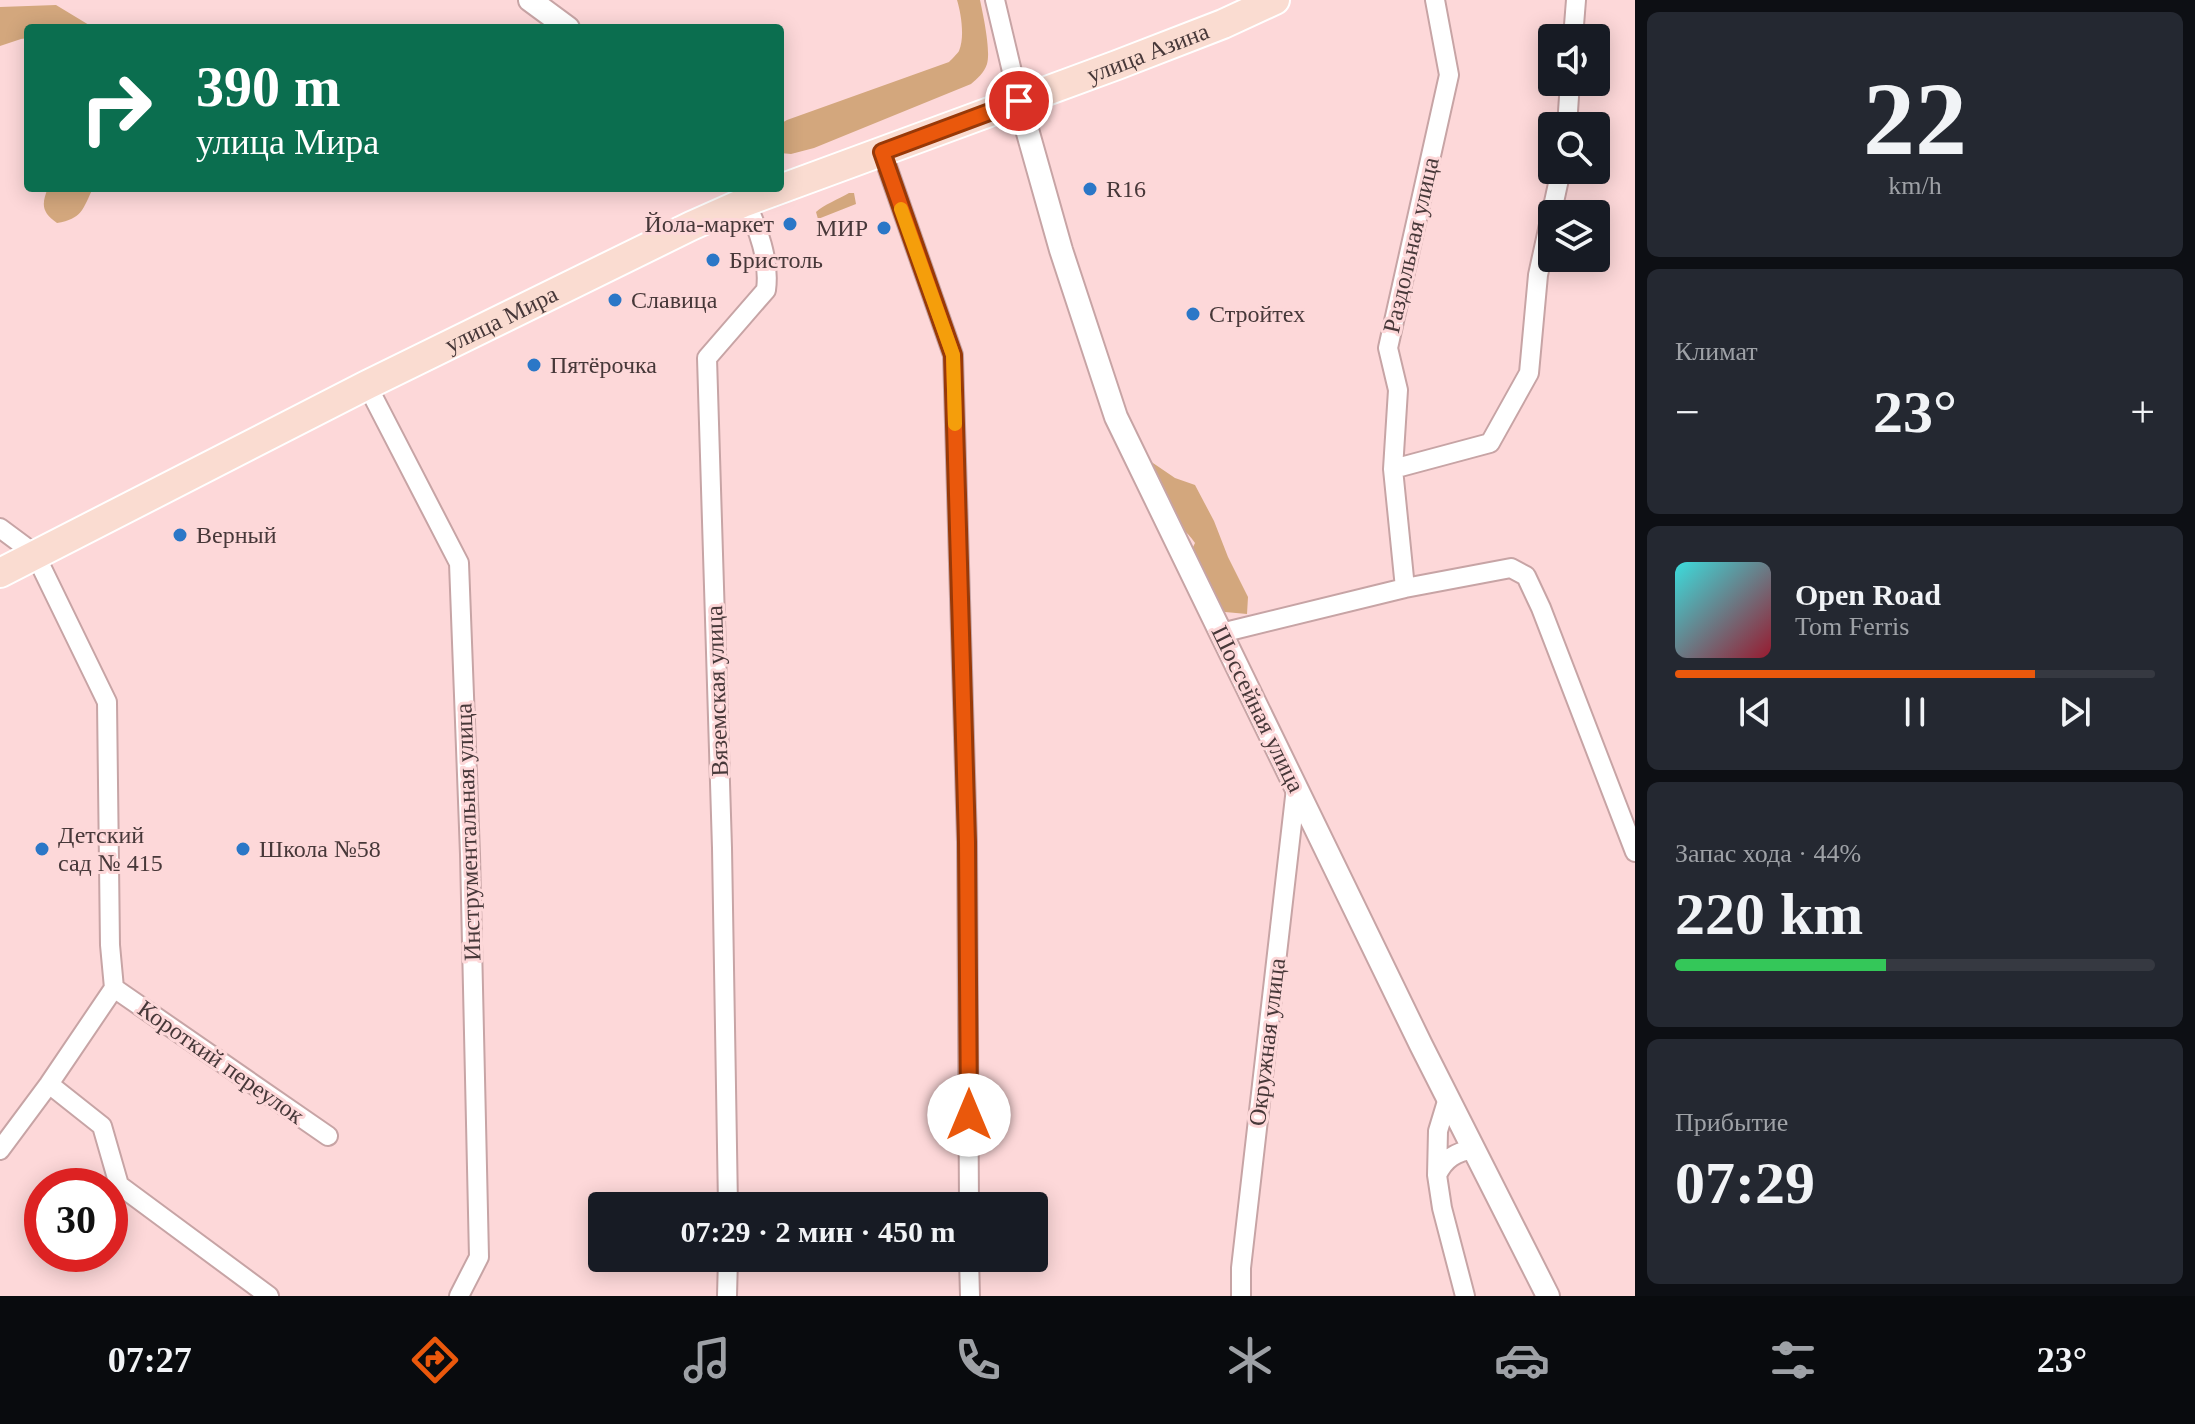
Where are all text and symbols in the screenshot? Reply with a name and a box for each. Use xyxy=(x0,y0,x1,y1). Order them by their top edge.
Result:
street label: улица Азина xyxy=(1083,18,1213,88)
map controls xyxy=(1538,24,1610,272)
button: sound xyxy=(1538,24,1610,96)
icon: right xyxy=(64,56,168,160)
text: 390 m xyxy=(196,56,341,118)
text: 22 xyxy=(1863,61,1967,176)
pin xyxy=(985,67,1053,135)
icon: arrive xyxy=(997,79,1041,123)
button: search xyxy=(1538,112,1610,184)
text: улица Мира xyxy=(196,122,379,162)
street label: Раздольная улица xyxy=(1378,154,1444,335)
text: km/h xyxy=(1888,171,1942,200)
place label: R16 xyxy=(1106,176,1146,202)
marker: R16 xyxy=(1081,180,1099,198)
button: layers xyxy=(1538,200,1610,272)
place label: Йола-маркет xyxy=(644,211,775,237)
marker: Йола-маркет xyxy=(781,215,799,233)
place label: МИР xyxy=(816,215,868,241)
marker: МИР xyxy=(875,219,893,237)
place label: Бристоль xyxy=(729,247,823,273)
marker: Бристоль xyxy=(704,251,722,269)
street label: улица Мира xyxy=(441,280,562,358)
place label: Славица xyxy=(631,287,718,313)
marker: Славица xyxy=(606,291,624,309)
place label: Стройтех xyxy=(1209,301,1305,327)
marker: Стройтех xyxy=(1184,305,1202,323)
text: Климат xyxy=(1675,337,1758,366)
place label: Пятёрочка xyxy=(550,352,657,378)
marker: Пятёрочка xyxy=(525,356,543,374)
text: 23° xyxy=(1873,379,1957,445)
text: − xyxy=(1675,388,1700,437)
text: + xyxy=(2130,388,2155,437)
place label: Верный xyxy=(196,522,277,548)
marker: Верный xyxy=(171,526,189,544)
text: Open Road xyxy=(1795,578,1941,611)
street label: Вяземская улица xyxy=(701,605,733,777)
text: Tom Ferris xyxy=(1795,612,1909,641)
street label: Шоссейная улица xyxy=(1206,622,1310,797)
icon: previous xyxy=(1733,690,1777,734)
icon: pause xyxy=(1893,690,1937,734)
icon: next xyxy=(2053,690,2097,734)
street label: Инструментальная улица xyxy=(450,702,485,961)
place label: Детский сад № 415 xyxy=(58,822,163,876)
place label: Школа №58 xyxy=(259,836,381,862)
text: Запас хода · 44% xyxy=(1675,839,1861,868)
marker: Детский сад № 415 xyxy=(33,840,51,858)
marker: Школа №58 xyxy=(234,840,252,858)
text: 220 km xyxy=(1675,881,1863,947)
street label: Окружная улица xyxy=(1244,956,1290,1127)
street label: Короткий переулок xyxy=(133,995,309,1129)
position arrow xyxy=(927,1073,1011,1157)
text: Прибытие xyxy=(1675,1108,1788,1137)
text: 07:29 xyxy=(1675,1150,1815,1216)
speed limit sign: 30 xyxy=(24,1168,128,1272)
text: 07:29 · 2 мин · 450 m xyxy=(681,1215,956,1248)
icon: directions xyxy=(407,1332,463,1388)
icon: music xyxy=(679,1332,735,1388)
icon: phone xyxy=(950,1332,1006,1388)
icon: climate xyxy=(1222,1332,1278,1388)
icon: car xyxy=(1494,1332,1550,1388)
icon: filters xyxy=(1765,1332,1821,1388)
text: 07:27 xyxy=(108,1340,192,1380)
text: 23° xyxy=(2037,1340,2087,1380)

